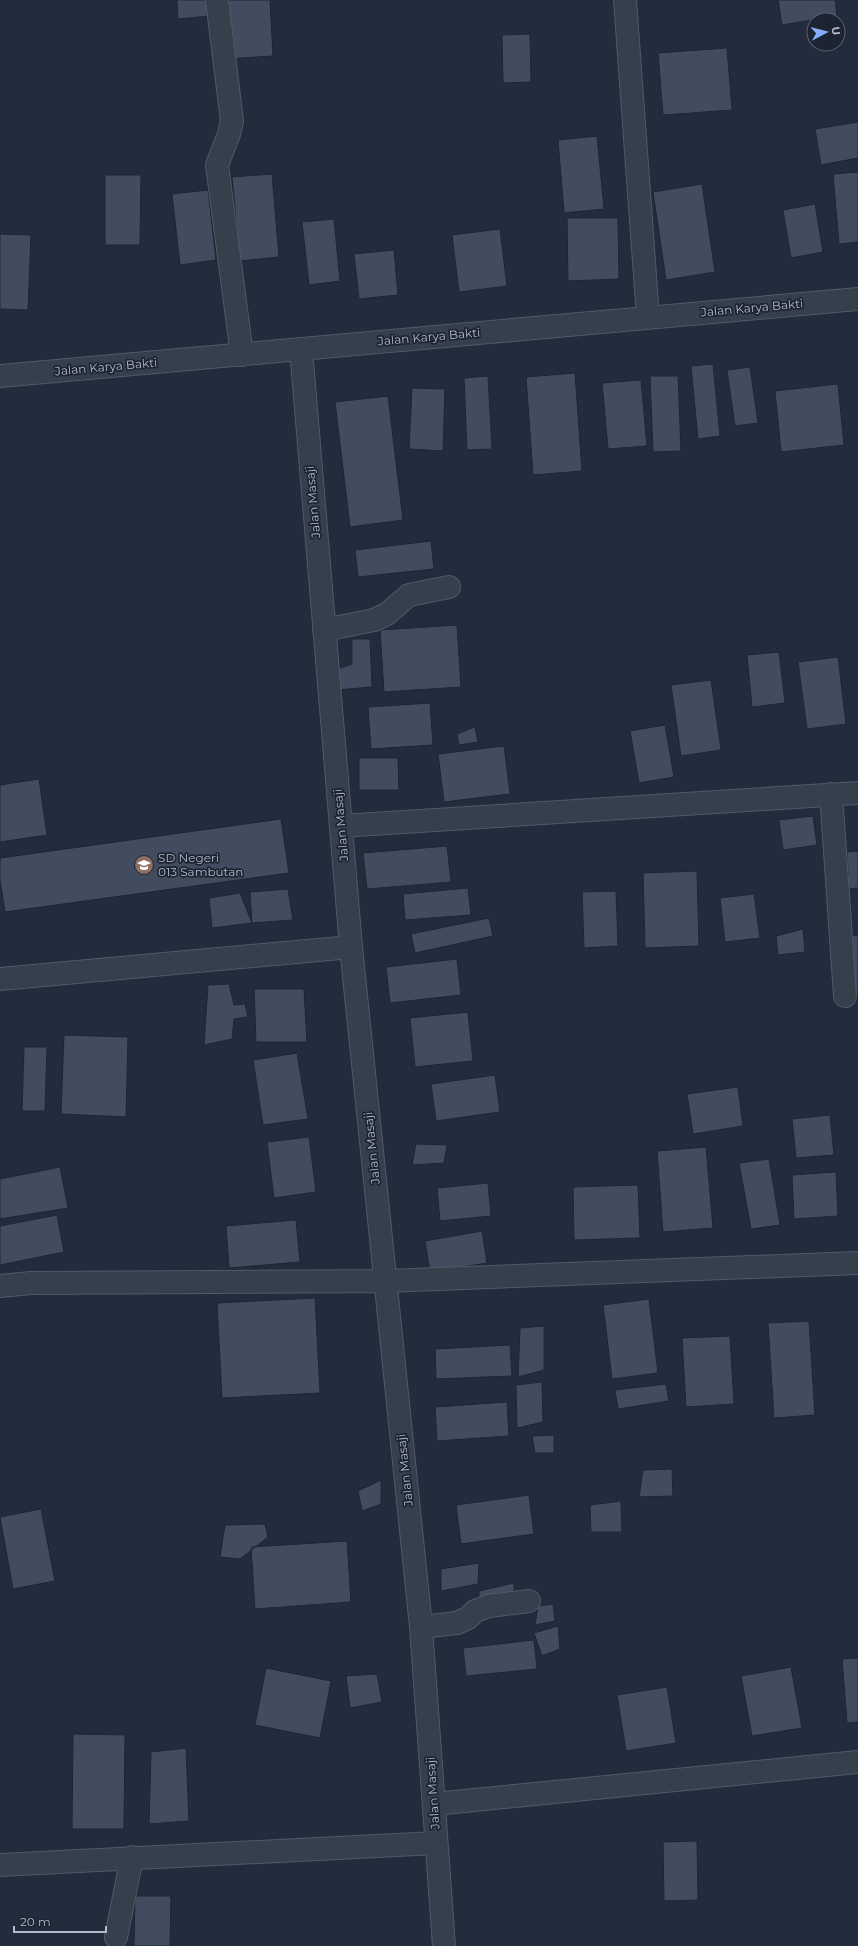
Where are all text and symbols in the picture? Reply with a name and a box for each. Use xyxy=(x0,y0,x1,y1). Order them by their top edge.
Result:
north arrow xyxy=(806,12,846,52)
text: U xyxy=(828,26,843,36)
street label: Jalan Karya Bakti xyxy=(699,296,804,320)
street label: Jalan Karya Bakti xyxy=(376,325,481,349)
street label: Jalan Karya Bakti xyxy=(53,355,158,379)
street label: Jalan Masaji xyxy=(302,465,323,540)
street label: Jalan Masaji xyxy=(330,788,351,863)
place label: SD Negeri 013 Sambutan xyxy=(158,850,243,879)
school or university icon: SD Negeri 013 Sambutan xyxy=(133,854,155,876)
street label: Jalan Masaji xyxy=(360,1111,383,1186)
street label: Jalan Masaji xyxy=(393,1433,416,1508)
street label: Jalan Masaji xyxy=(422,1756,443,1831)
scale bar xyxy=(14,1908,106,1934)
text: 20 m xyxy=(20,1914,51,1929)

